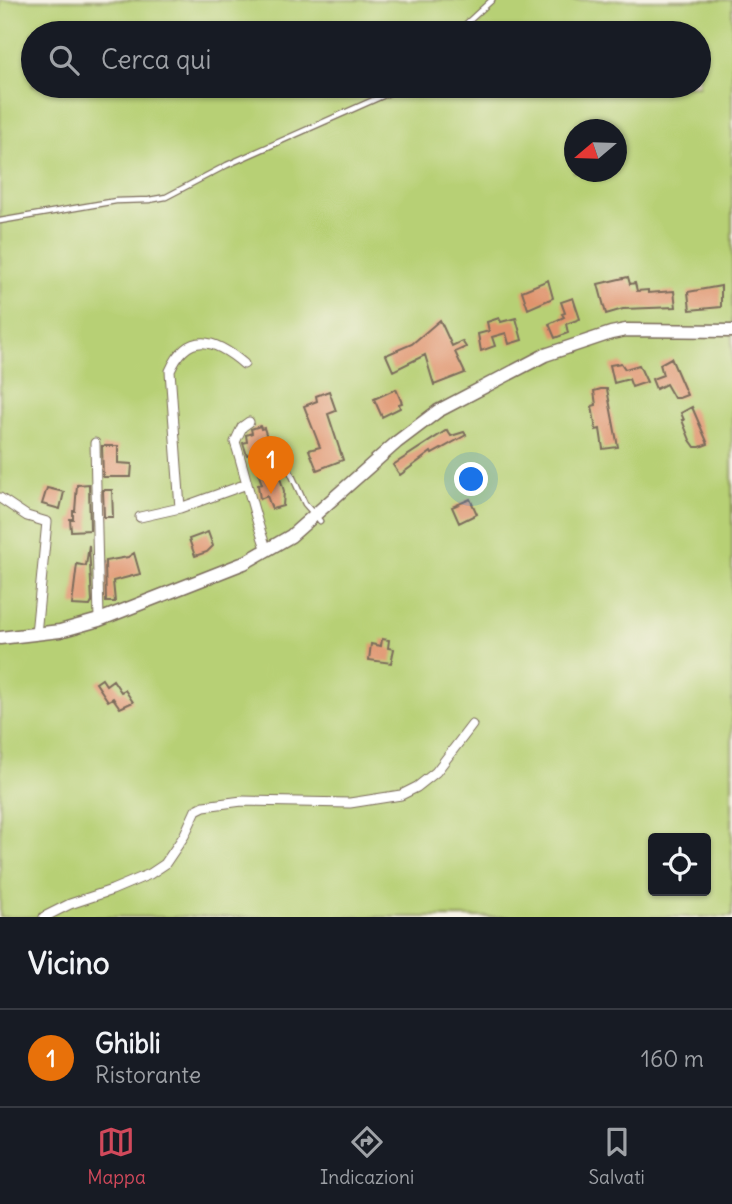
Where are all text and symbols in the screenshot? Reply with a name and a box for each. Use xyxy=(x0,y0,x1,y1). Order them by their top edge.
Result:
search box xyxy=(21,21,711,98)
icon: search xyxy=(45,41,83,79)
text: Cerca qui xyxy=(101,43,211,76)
north arrow xyxy=(564,119,627,182)
pin: 1 xyxy=(248,436,294,494)
your location xyxy=(454,462,488,496)
map controls xyxy=(648,833,711,896)
button: locate xyxy=(648,833,711,896)
text: Vicino xyxy=(28,944,110,982)
text: Ghibli xyxy=(95,1027,161,1060)
text: 1 xyxy=(46,1044,56,1073)
text: 160 m xyxy=(641,1044,704,1073)
text: Ristorante xyxy=(95,1060,201,1089)
tab: Mappa xyxy=(87,1123,146,1189)
tab: Indicazioni xyxy=(320,1123,414,1189)
tab: Salvati xyxy=(589,1123,645,1189)

